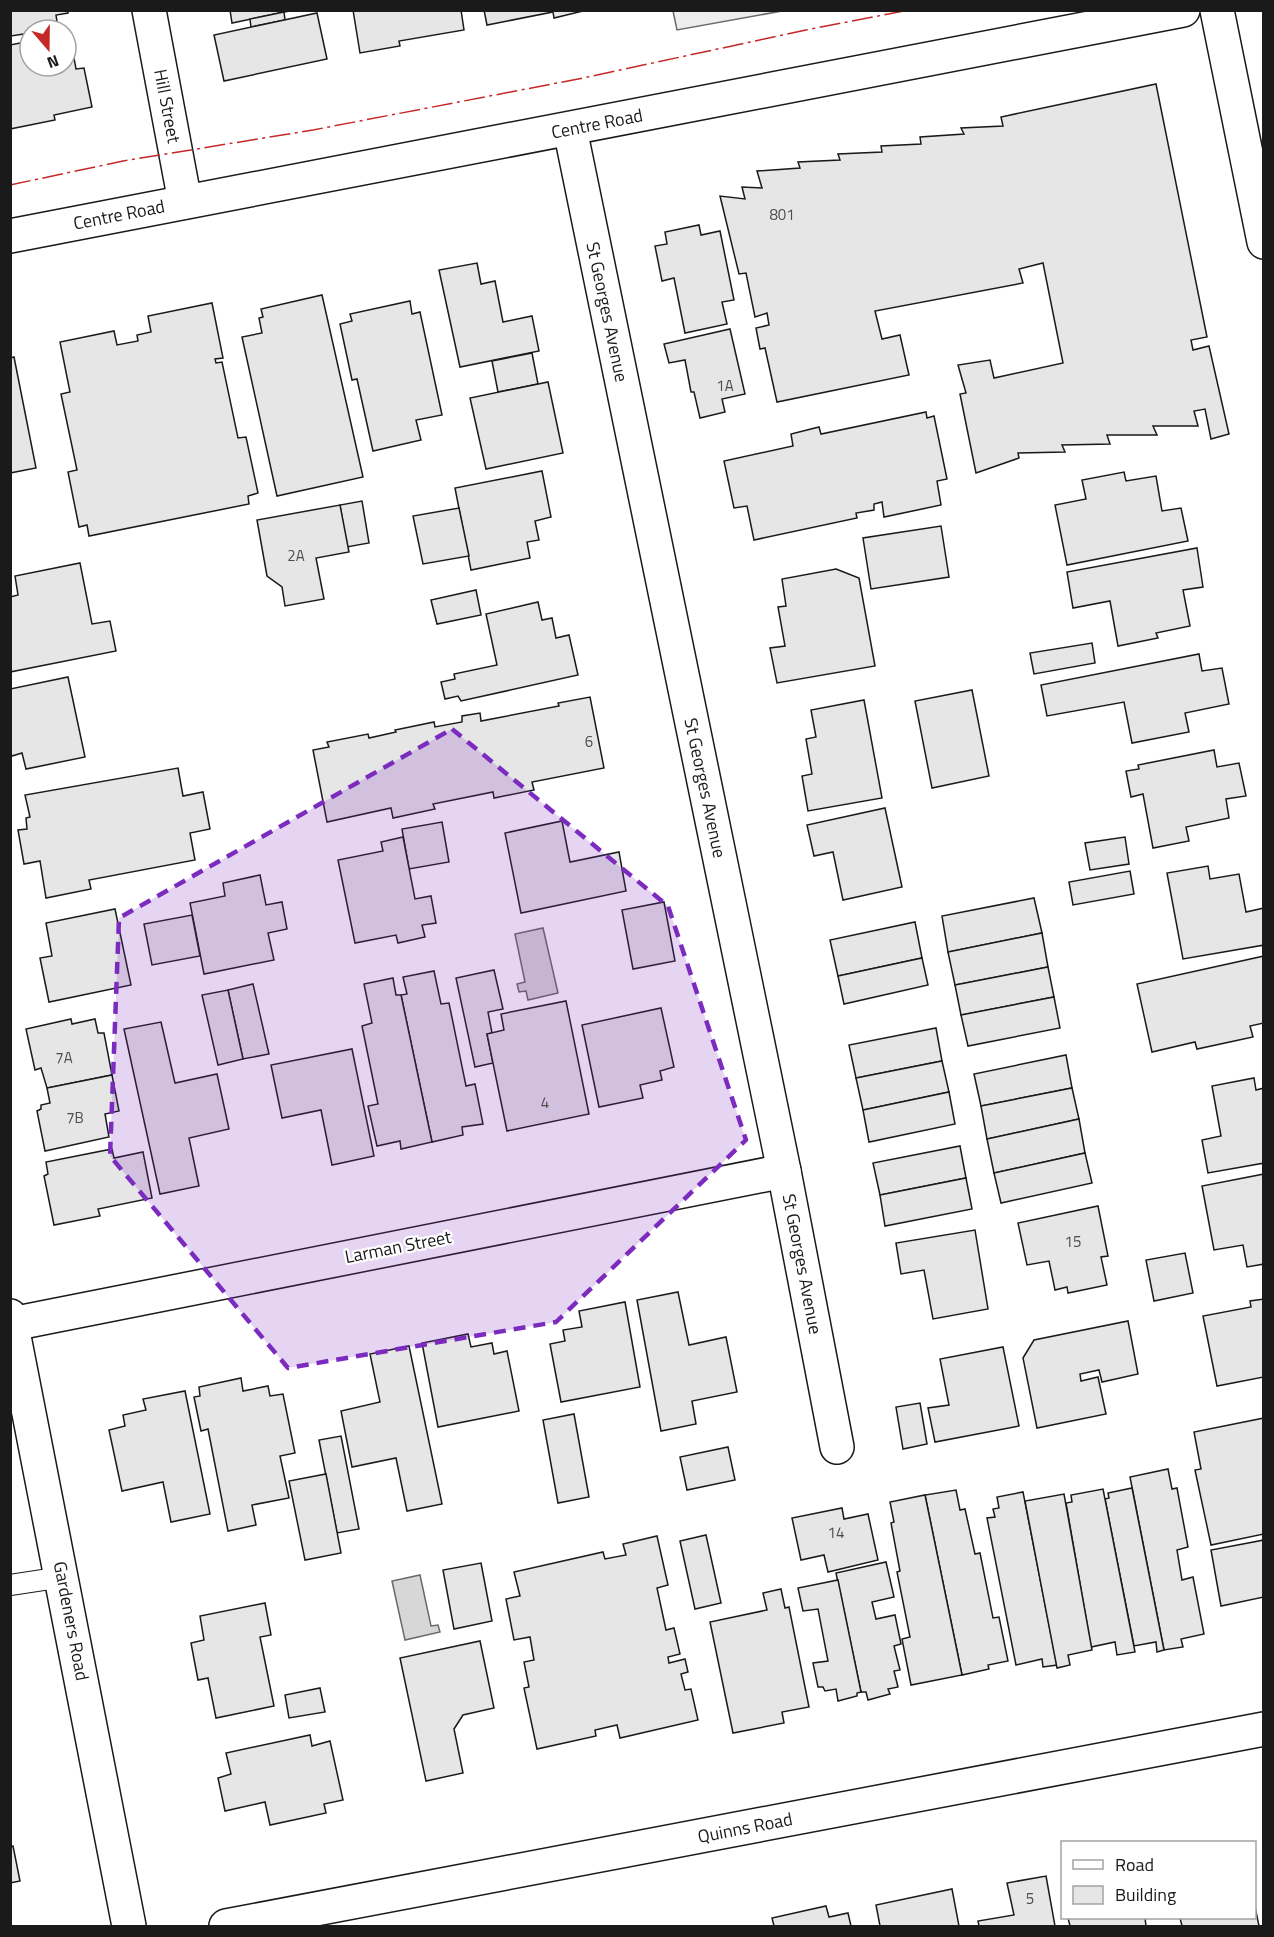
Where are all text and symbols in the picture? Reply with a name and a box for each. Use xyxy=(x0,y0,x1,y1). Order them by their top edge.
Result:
north arrow xyxy=(18,18,78,78)
text: N xyxy=(44,49,62,75)
street label: Hill Street xyxy=(147,67,188,146)
street label: Centre Road xyxy=(549,101,645,146)
street label: Centre Road xyxy=(71,192,167,237)
house number: 801 xyxy=(769,203,795,226)
street label: St Georges Avenue xyxy=(579,239,636,384)
house number: 1A xyxy=(716,374,734,397)
house number: 2A xyxy=(287,544,305,567)
street label: St Georges Avenue xyxy=(677,715,734,860)
house number: 6 xyxy=(585,730,593,753)
house number: 7A xyxy=(55,1046,73,1069)
house number: 4 xyxy=(541,1091,549,1114)
house number: 7B xyxy=(66,1106,84,1129)
street label: St Georges Avenue xyxy=(776,1191,829,1336)
street label: Larman Street xyxy=(342,1223,454,1270)
house number: 15 xyxy=(1065,1230,1081,1253)
house number: 14 xyxy=(828,1521,844,1544)
street label: Gardeners Road xyxy=(47,1559,96,1683)
street label: Quinns Road xyxy=(695,1805,795,1850)
legend xyxy=(1061,1841,1256,1919)
text: Road xyxy=(1115,1851,1154,1878)
text: Building xyxy=(1115,1881,1176,1908)
house number: 5 xyxy=(1026,1887,1034,1910)

